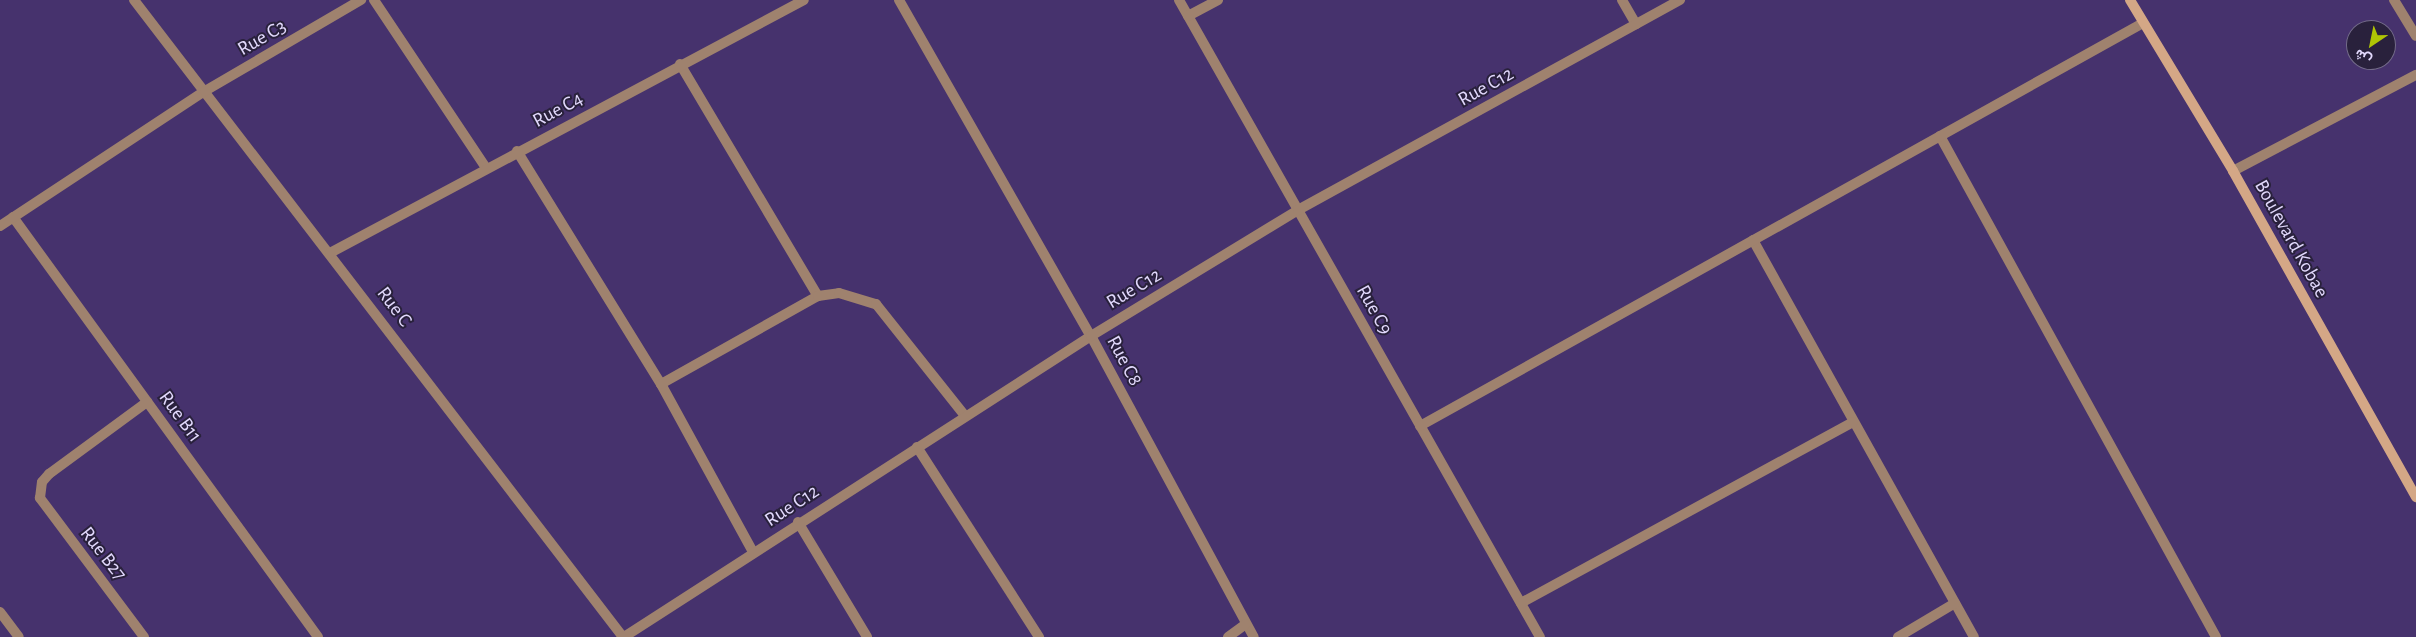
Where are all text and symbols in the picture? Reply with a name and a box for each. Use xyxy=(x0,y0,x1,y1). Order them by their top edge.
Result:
street label: Rue C3 xyxy=(233,15,291,61)
north arrow xyxy=(2346,20,2396,70)
text: ش xyxy=(2352,46,2374,67)
street label: Rue C12 xyxy=(1454,62,1518,112)
street label: Rue C4 xyxy=(529,87,587,133)
street label: Boulevard Kobae xyxy=(2249,176,2333,302)
street label: Rue C12 xyxy=(1102,263,1166,315)
street label: Rue C9 xyxy=(1351,281,1397,339)
street label: Rue C xyxy=(371,282,417,332)
street label: Rue C8 xyxy=(1101,332,1147,390)
street label: Rue B11 xyxy=(153,387,207,447)
street label: Rue C12 xyxy=(760,480,824,532)
street label: Rue B27 xyxy=(75,522,131,586)

